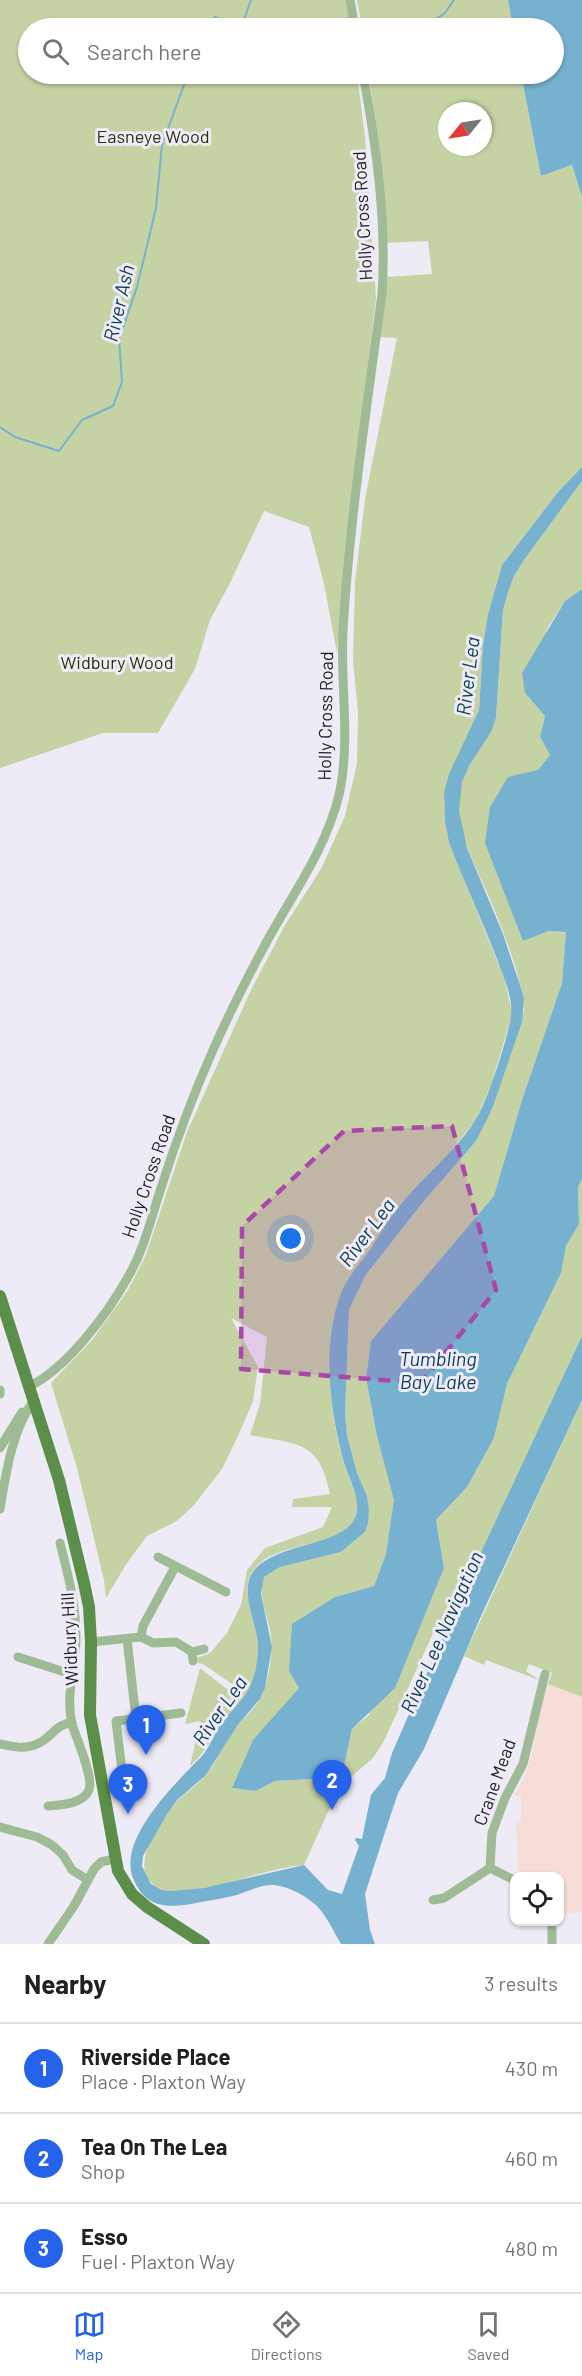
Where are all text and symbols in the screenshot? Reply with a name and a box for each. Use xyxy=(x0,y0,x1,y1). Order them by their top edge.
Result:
search box xyxy=(18,18,564,84)
icon: search xyxy=(39,35,72,68)
text: Search here xyxy=(87,38,201,64)
north arrow xyxy=(438,102,492,156)
park label: Easneye Wood xyxy=(96,125,210,147)
street label: Holly Cross Road xyxy=(348,151,376,281)
water label: River Ash xyxy=(97,262,139,344)
water label: River Lea xyxy=(450,635,484,717)
park label: Widbury Wood xyxy=(60,651,174,673)
street label: Holly Cross Road xyxy=(313,651,337,781)
street label: Holly Cross Road xyxy=(117,1111,179,1241)
water label: River Lea xyxy=(333,1193,399,1271)
your location xyxy=(276,1224,305,1253)
water label: Tumbling Bay Lake xyxy=(399,1346,477,1393)
water label: River Lee Navigation xyxy=(395,1547,487,1717)
street label: Widbury Hill xyxy=(56,1592,82,1686)
water label: River Lea xyxy=(187,1671,251,1749)
pin: 1 xyxy=(126,1706,166,1755)
street label: Crane Mead xyxy=(468,1736,520,1828)
pin: 2 xyxy=(312,1760,352,1810)
pin: 3 xyxy=(108,1764,148,1814)
map controls xyxy=(510,1872,564,1926)
button: locate xyxy=(510,1872,564,1926)
text: Nearby xyxy=(24,1968,106,1999)
text: 3 results xyxy=(484,1971,558,1995)
text: Riverside Place xyxy=(81,2043,230,2069)
text: 1 xyxy=(40,2056,47,2080)
text: 430 m xyxy=(505,2056,558,2080)
text: Place · Plaxton Way xyxy=(81,2069,246,2093)
text: Tea On The Lea xyxy=(81,2133,227,2159)
text: 2 xyxy=(38,2146,49,2170)
text: 460 m xyxy=(505,2146,558,2170)
text: Shop xyxy=(81,2159,125,2183)
text: Esso xyxy=(81,2223,128,2249)
text: 3 xyxy=(38,2236,49,2260)
text: 480 m xyxy=(505,2236,558,2260)
text: Fuel · Plaxton Way xyxy=(81,2249,235,2273)
tab: Map xyxy=(73,2308,106,2363)
tab: Directions xyxy=(251,2308,322,2363)
tab: Saved xyxy=(467,2308,509,2363)

